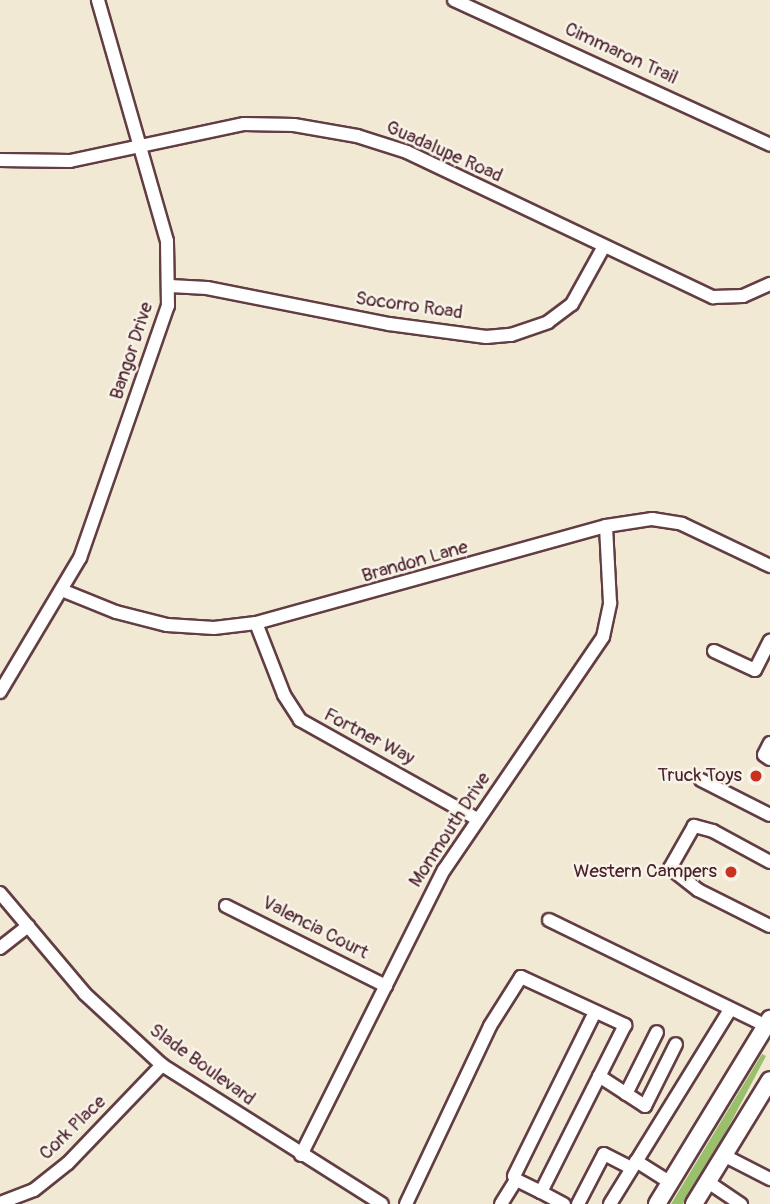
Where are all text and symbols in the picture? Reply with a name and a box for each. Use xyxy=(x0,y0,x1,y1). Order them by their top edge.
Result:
street label: Cimmaron Trail xyxy=(561,18,681,90)
street label: Guadalupe Road xyxy=(382,116,506,188)
street label: Socorro Road xyxy=(354,287,464,325)
street label: Bangor Drive xyxy=(106,299,158,403)
street label: Brandon Lane xyxy=(359,536,471,588)
street label: Fortner Way xyxy=(320,704,418,770)
place label: Truck Toys xyxy=(657,765,742,787)
street label: Monmouth Drive xyxy=(404,768,496,892)
marker: Truck Toys xyxy=(748,768,764,784)
place label: Western Campers xyxy=(573,861,717,883)
marker: Western Campers xyxy=(723,864,739,880)
street label: Valencia Court xyxy=(258,891,372,965)
street label: Slade Boulevard xyxy=(145,1019,259,1111)
street label: Cork Place xyxy=(35,1091,111,1165)

